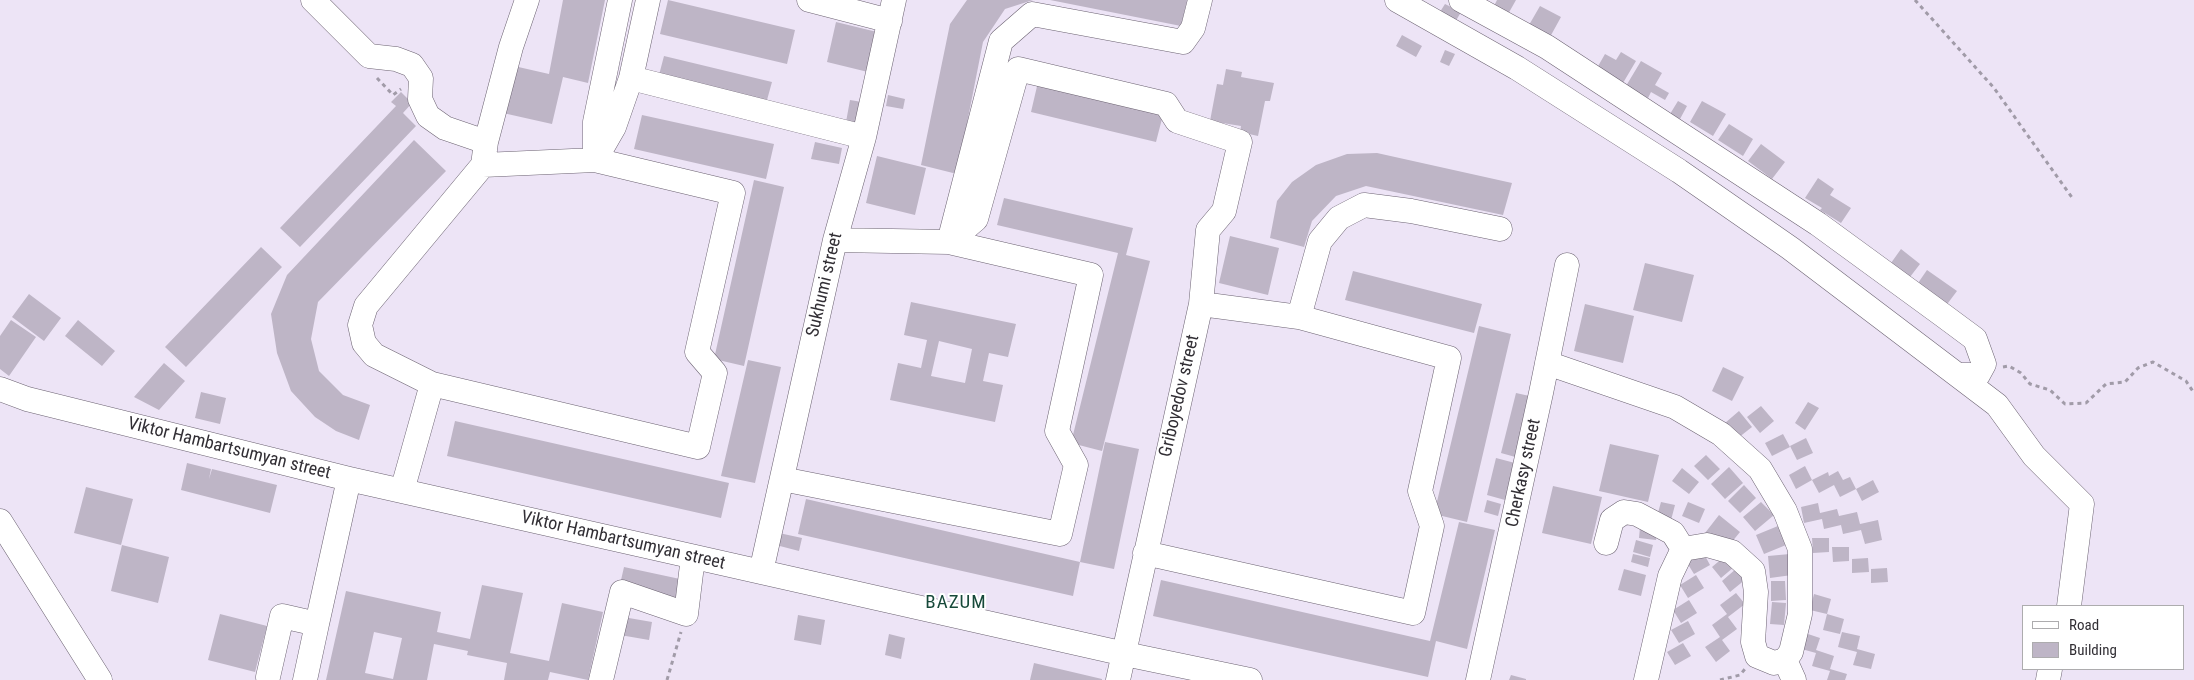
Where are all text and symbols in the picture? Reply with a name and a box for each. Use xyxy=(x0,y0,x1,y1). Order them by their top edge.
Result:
street label: Sukhumi street xyxy=(803,231,847,339)
street label: Griboyedov street xyxy=(1155,333,1205,459)
street label: Viktor Hambartsumyan street xyxy=(125,413,333,485)
street label: Cherkasy street xyxy=(1502,417,1546,529)
street label: Viktor Hambartsumyan street xyxy=(519,507,727,575)
district label: BAZUM xyxy=(925,592,987,614)
legend xyxy=(2022,605,2184,670)
text: Road xyxy=(2069,616,2099,634)
text: Building xyxy=(2069,641,2117,659)

